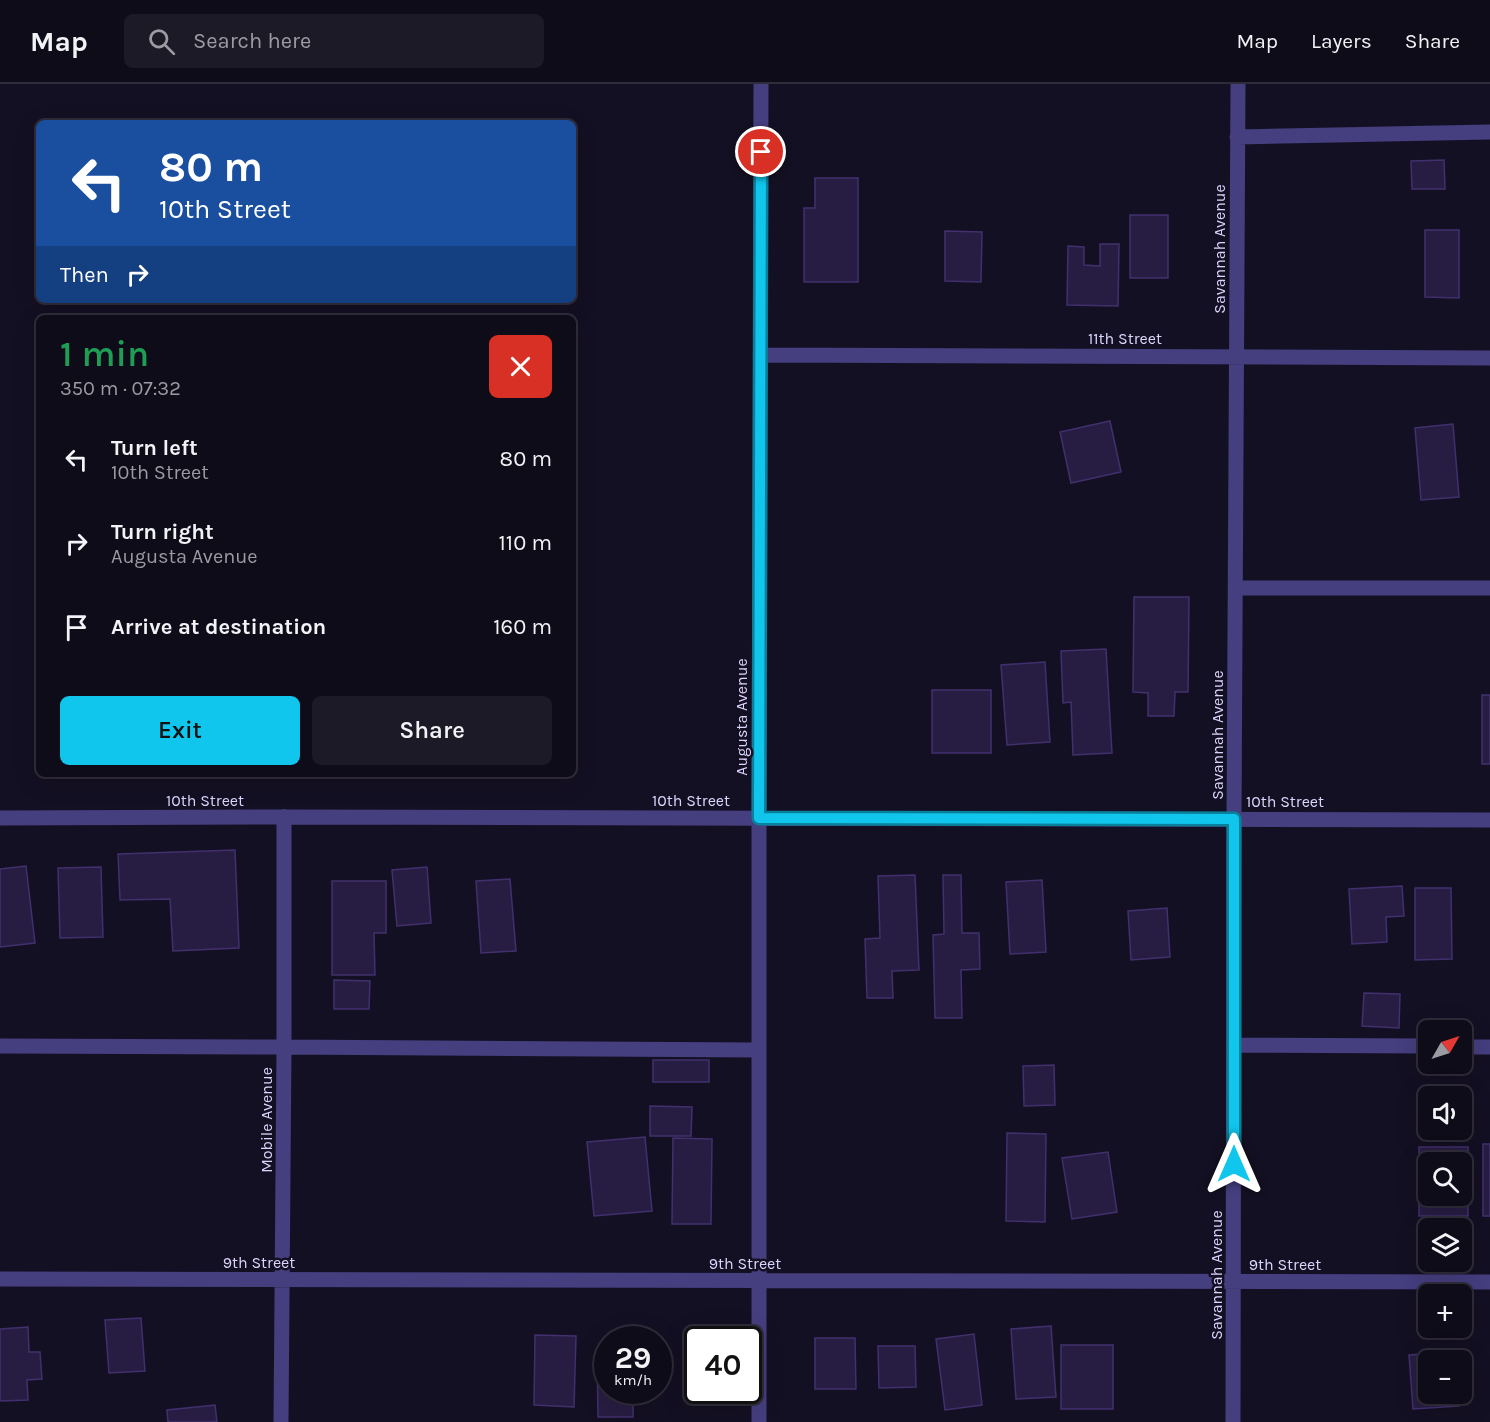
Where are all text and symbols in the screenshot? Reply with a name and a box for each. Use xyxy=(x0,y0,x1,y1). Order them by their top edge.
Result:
search box xyxy=(124,14,544,68)
text: Map xyxy=(30,25,88,58)
icon: search xyxy=(145,25,178,58)
text: Search here xyxy=(193,28,311,54)
text: Map xyxy=(1236,29,1278,53)
text: Layers xyxy=(1311,29,1372,53)
text: Share xyxy=(1405,29,1460,53)
pin xyxy=(735,126,786,177)
icon: arrive xyxy=(744,135,777,168)
text: 80 m xyxy=(159,142,263,192)
icon: left xyxy=(60,144,138,222)
street label: Savannah Avenue xyxy=(1210,184,1229,314)
text: 10th Street xyxy=(159,193,291,225)
icon: right xyxy=(121,258,154,291)
text: Then xyxy=(60,262,109,288)
street label: 11th Street xyxy=(1088,329,1162,348)
text: 1 min xyxy=(60,333,149,375)
button: close xyxy=(489,335,552,398)
text: 350 m · 07:32 xyxy=(60,377,181,400)
text: Turn left xyxy=(111,435,198,461)
icon: left xyxy=(60,443,93,476)
text: 80 m xyxy=(500,446,552,472)
text: 10th Street xyxy=(111,461,209,484)
text: Turn right xyxy=(111,519,214,545)
icon: right xyxy=(60,527,93,560)
text: 110 m xyxy=(499,530,552,556)
text: Augusta Avenue xyxy=(111,545,258,568)
icon: arrive xyxy=(60,611,93,644)
text: Arrive at destination xyxy=(111,614,326,640)
text: 160 m xyxy=(493,614,552,640)
street label: Augusta Avenue xyxy=(732,658,751,776)
street label: Savannah Avenue xyxy=(1208,670,1227,800)
button: Exit xyxy=(60,696,300,765)
button: Share xyxy=(312,696,552,765)
street label: 10th Street xyxy=(166,791,244,810)
street label: 10th Street xyxy=(652,791,730,810)
street label: 10th Street xyxy=(1246,792,1324,811)
north arrow xyxy=(1418,1020,1472,1074)
map controls xyxy=(1418,1020,1472,1404)
street label: Mobile Avenue xyxy=(257,1067,276,1173)
button: sound xyxy=(1418,1086,1472,1140)
position arrow xyxy=(1202,1132,1266,1196)
button: search xyxy=(1418,1152,1472,1206)
street label: Savannah Avenue xyxy=(1207,1210,1226,1340)
button: layers xyxy=(1418,1218,1472,1272)
street label: 9th Street xyxy=(223,1253,295,1272)
street label: 9th Street xyxy=(709,1254,781,1273)
street label: 9th Street xyxy=(1249,1255,1321,1274)
button: + xyxy=(1418,1284,1472,1338)
speed limit sign: 40 xyxy=(684,1326,762,1404)
text: 29 xyxy=(615,1340,651,1376)
button: − xyxy=(1418,1350,1472,1404)
text: km/h xyxy=(614,1371,652,1389)

